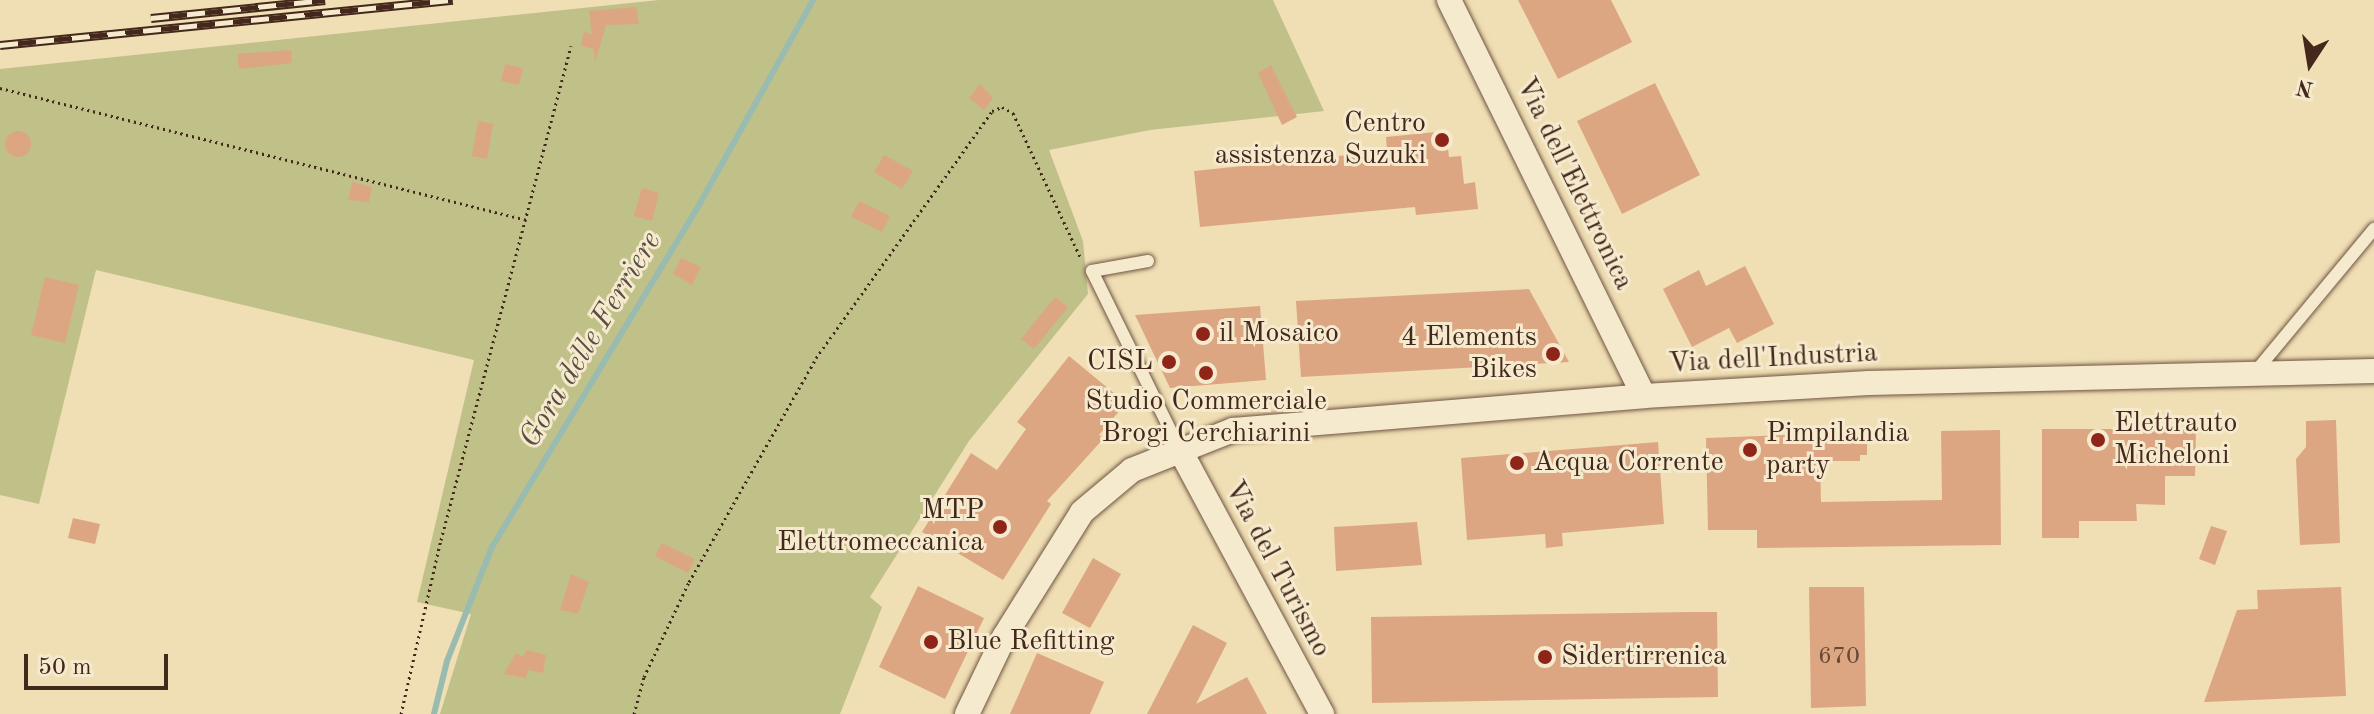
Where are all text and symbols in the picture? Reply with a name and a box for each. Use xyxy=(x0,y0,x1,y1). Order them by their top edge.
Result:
north arrow xyxy=(2270,24,2350,104)
street label: Via dell'Elettronica xyxy=(1508,72,1640,296)
text: N xyxy=(2295,75,2316,100)
place label: Centro assistenza Suzuki xyxy=(1215,107,1426,173)
marker: Centro assistenza Suzuki xyxy=(1433,131,1451,149)
water label: Gora delle Ferriere xyxy=(512,225,670,455)
place label: il Mosaico xyxy=(1219,317,1339,351)
place label: 4 Elements Bikes xyxy=(1401,321,1537,387)
marker: il Mosaico xyxy=(1194,325,1212,343)
street label: Via dell'Industria xyxy=(1668,337,1878,381)
place label: CISL xyxy=(1087,345,1153,379)
marker: 4 Elements Bikes xyxy=(1544,345,1562,363)
marker: CISL xyxy=(1160,353,1178,371)
marker: Studio Commerciale Brogi Cerchiarini xyxy=(1197,364,1215,382)
place label: Studio Commerciale Brogi Cerchiarini xyxy=(1085,385,1327,451)
place label: Elettrauto Micheloni xyxy=(2114,407,2237,473)
place label: Pimpilandia party xyxy=(1766,417,1909,483)
marker: Elettrauto Micheloni xyxy=(2089,431,2107,449)
marker: Pimpilandia party xyxy=(1741,441,1759,459)
place label: Acqua Corrente xyxy=(1533,446,1724,480)
marker: Acqua Corrente xyxy=(1508,454,1526,472)
street label: Via del Turismo xyxy=(1216,475,1338,663)
place label: MTP Elettromeccanica xyxy=(777,494,984,560)
marker: MTP Elettromeccanica xyxy=(991,518,1009,536)
place label: Blue Refitting xyxy=(947,625,1115,659)
marker: Blue Refitting xyxy=(922,633,940,651)
scale bar xyxy=(28,638,172,688)
place label: Sidertirrenica xyxy=(1561,640,1727,674)
house number: 670 xyxy=(1818,644,1860,672)
marker: Sidertirrenica xyxy=(1536,648,1554,666)
text: 50 m xyxy=(38,656,92,680)

